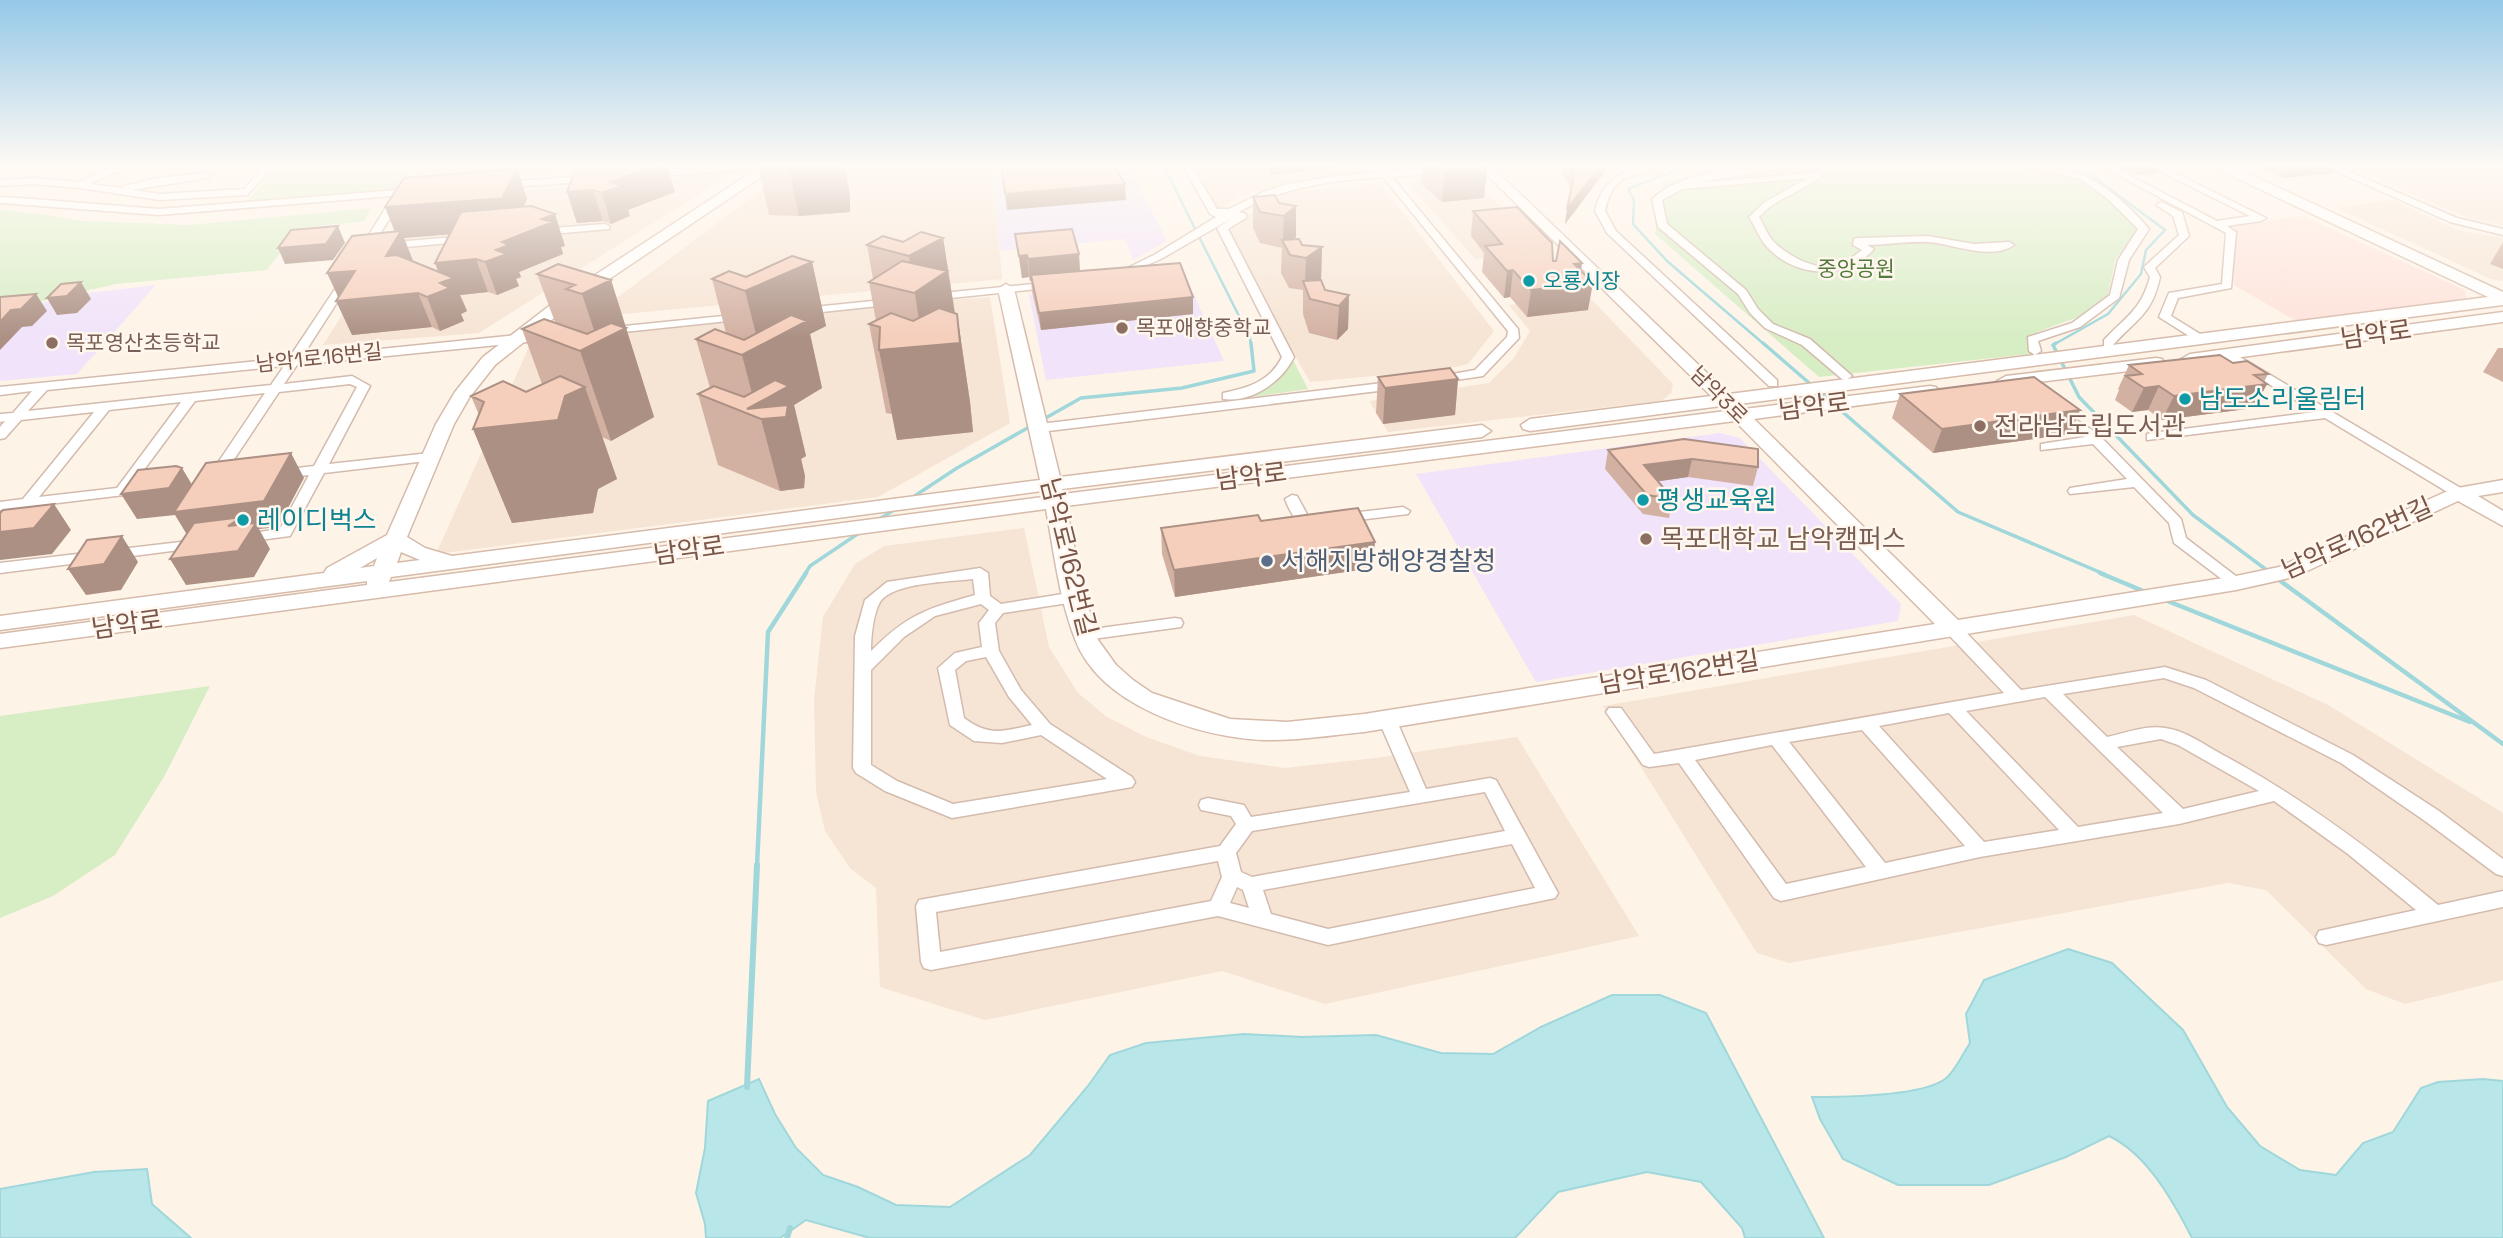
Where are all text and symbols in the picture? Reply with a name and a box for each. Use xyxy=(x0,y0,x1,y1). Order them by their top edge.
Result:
park label: 중앙공원 xyxy=(1817,255,1895,282)
place label: 오룡시장 xyxy=(1543,267,1620,294)
marker: 오룡시장 xyxy=(1521,273,1537,289)
street label: 남악로 xyxy=(2338,312,2414,356)
place label: 목포애향중학교 xyxy=(1136,314,1271,341)
marker: 목포애향중학교 xyxy=(1114,320,1130,336)
place label: 목포영산초등학교 xyxy=(66,329,221,356)
marker: 목포영산초등학교 xyxy=(44,335,60,351)
street label: 남악1로16번길 xyxy=(254,337,384,378)
street label: 남악3로 xyxy=(1685,360,1754,429)
place label: 남도소리울림터 xyxy=(2199,382,2366,416)
street label: 남악로 xyxy=(1776,385,1852,427)
marker: 남도소리울림터 xyxy=(2177,391,2193,407)
place label: 전라남도립도서관 xyxy=(1994,409,2185,443)
marker: 전라남도립도서관 xyxy=(1972,418,1988,434)
street label: 남악로 xyxy=(1213,455,1289,497)
street label: 남악로162번길 xyxy=(1033,474,1105,640)
place label: 평생교육원 xyxy=(1657,483,1777,517)
street label: 남악로162번길 xyxy=(2276,490,2438,586)
marker: 평생교육원 xyxy=(1635,492,1651,508)
place label: 레이디벅스 xyxy=(257,503,377,537)
marker: 레이디벅스 xyxy=(235,512,251,528)
place label: 목포대학교 남악캠퍼스 xyxy=(1660,522,1906,556)
street label: 남악로 xyxy=(651,528,727,572)
marker: 목포대학교 남악캠퍼스 xyxy=(1638,531,1654,547)
place label: 서해지방해양경찰청 xyxy=(1281,544,1496,578)
marker: 서해지방해양경찰청 xyxy=(1259,553,1275,569)
street label: 남악로 xyxy=(89,602,165,646)
street label: 남악로162번길 xyxy=(1596,643,1762,701)

